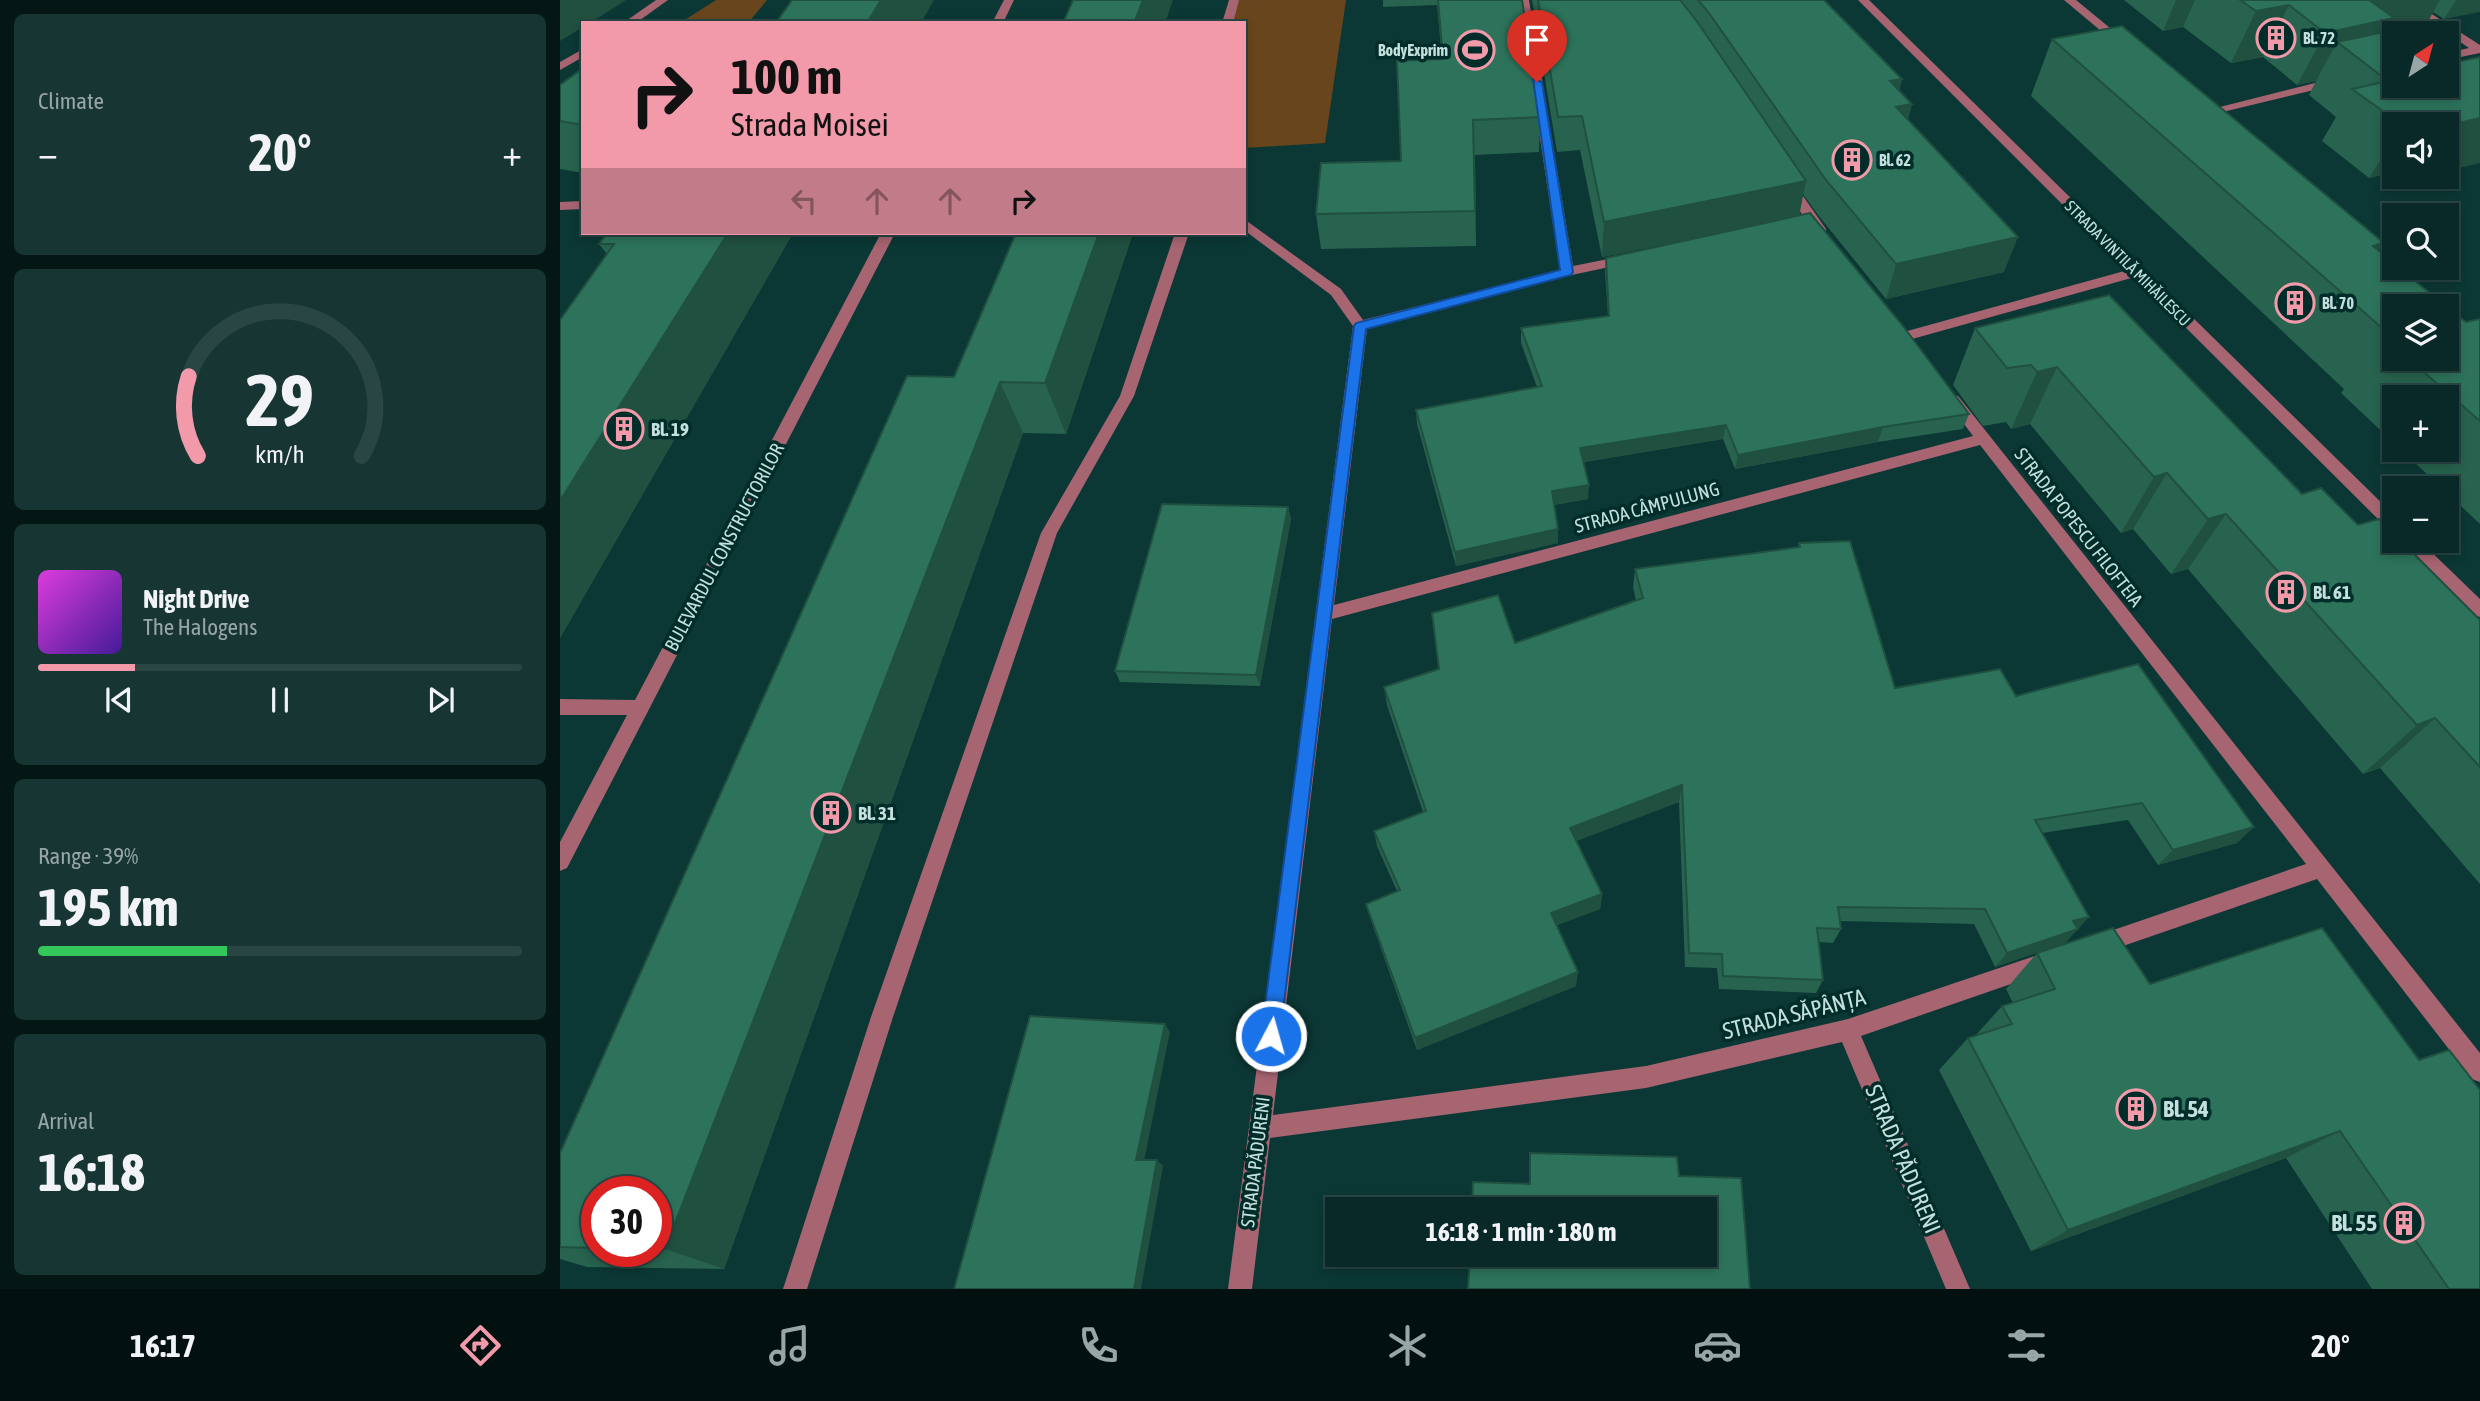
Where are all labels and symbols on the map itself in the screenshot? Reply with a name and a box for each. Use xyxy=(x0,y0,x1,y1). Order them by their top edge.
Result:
pin xyxy=(1507,10,1567,82)
building icon: Bl. 72 xyxy=(2255,17,2297,59)
north arrow xyxy=(2382,21,2459,98)
sports icon: BodyExprim xyxy=(1454,29,1496,71)
place label: Bl. 72 xyxy=(2303,29,2335,47)
place label: BodyExprim xyxy=(1378,41,1448,59)
building icon: Bl. 62 xyxy=(1831,139,1873,181)
place label: Bl. 62 xyxy=(1879,151,1911,169)
street label: STRADA VINTILĂ MIHĂILESCU xyxy=(2062,197,2194,329)
building icon: Bl. 70 xyxy=(2274,282,2316,324)
place label: Bl. 70 xyxy=(2322,294,2354,312)
building icon: Bl. 19 xyxy=(603,408,645,450)
place label: Bl. 19 xyxy=(651,418,689,440)
street label: BULEVARDUL CONSTRUCTORILOR xyxy=(660,439,788,655)
street label: STRADA POPESCU FILOFTEIA xyxy=(2010,444,2148,611)
street label: STRADA CÂMPULUNG xyxy=(1572,477,1722,537)
building icon: Bl. 61 xyxy=(2265,571,2307,613)
place label: Bl. 61 xyxy=(2313,581,2351,603)
building icon: Bl. 31 xyxy=(810,792,852,834)
place label: Bl. 31 xyxy=(858,802,896,824)
street label: STRADA SĂPÂNȚA xyxy=(1720,984,1869,1044)
position arrow xyxy=(1234,999,1308,1073)
street label: STRADA PĂDURENI xyxy=(1860,1081,1946,1237)
building icon: Bl. 54 xyxy=(2115,1088,2157,1130)
street label: STRADA PĂDURENI xyxy=(1236,1096,1274,1228)
place label: Bl. 54 xyxy=(2163,1096,2209,1122)
speed limit sign: 30 xyxy=(581,1176,672,1267)
building icon: Bl. 55 xyxy=(2383,1202,2425,1244)
place label: Bl. 55 xyxy=(2331,1210,2377,1236)

